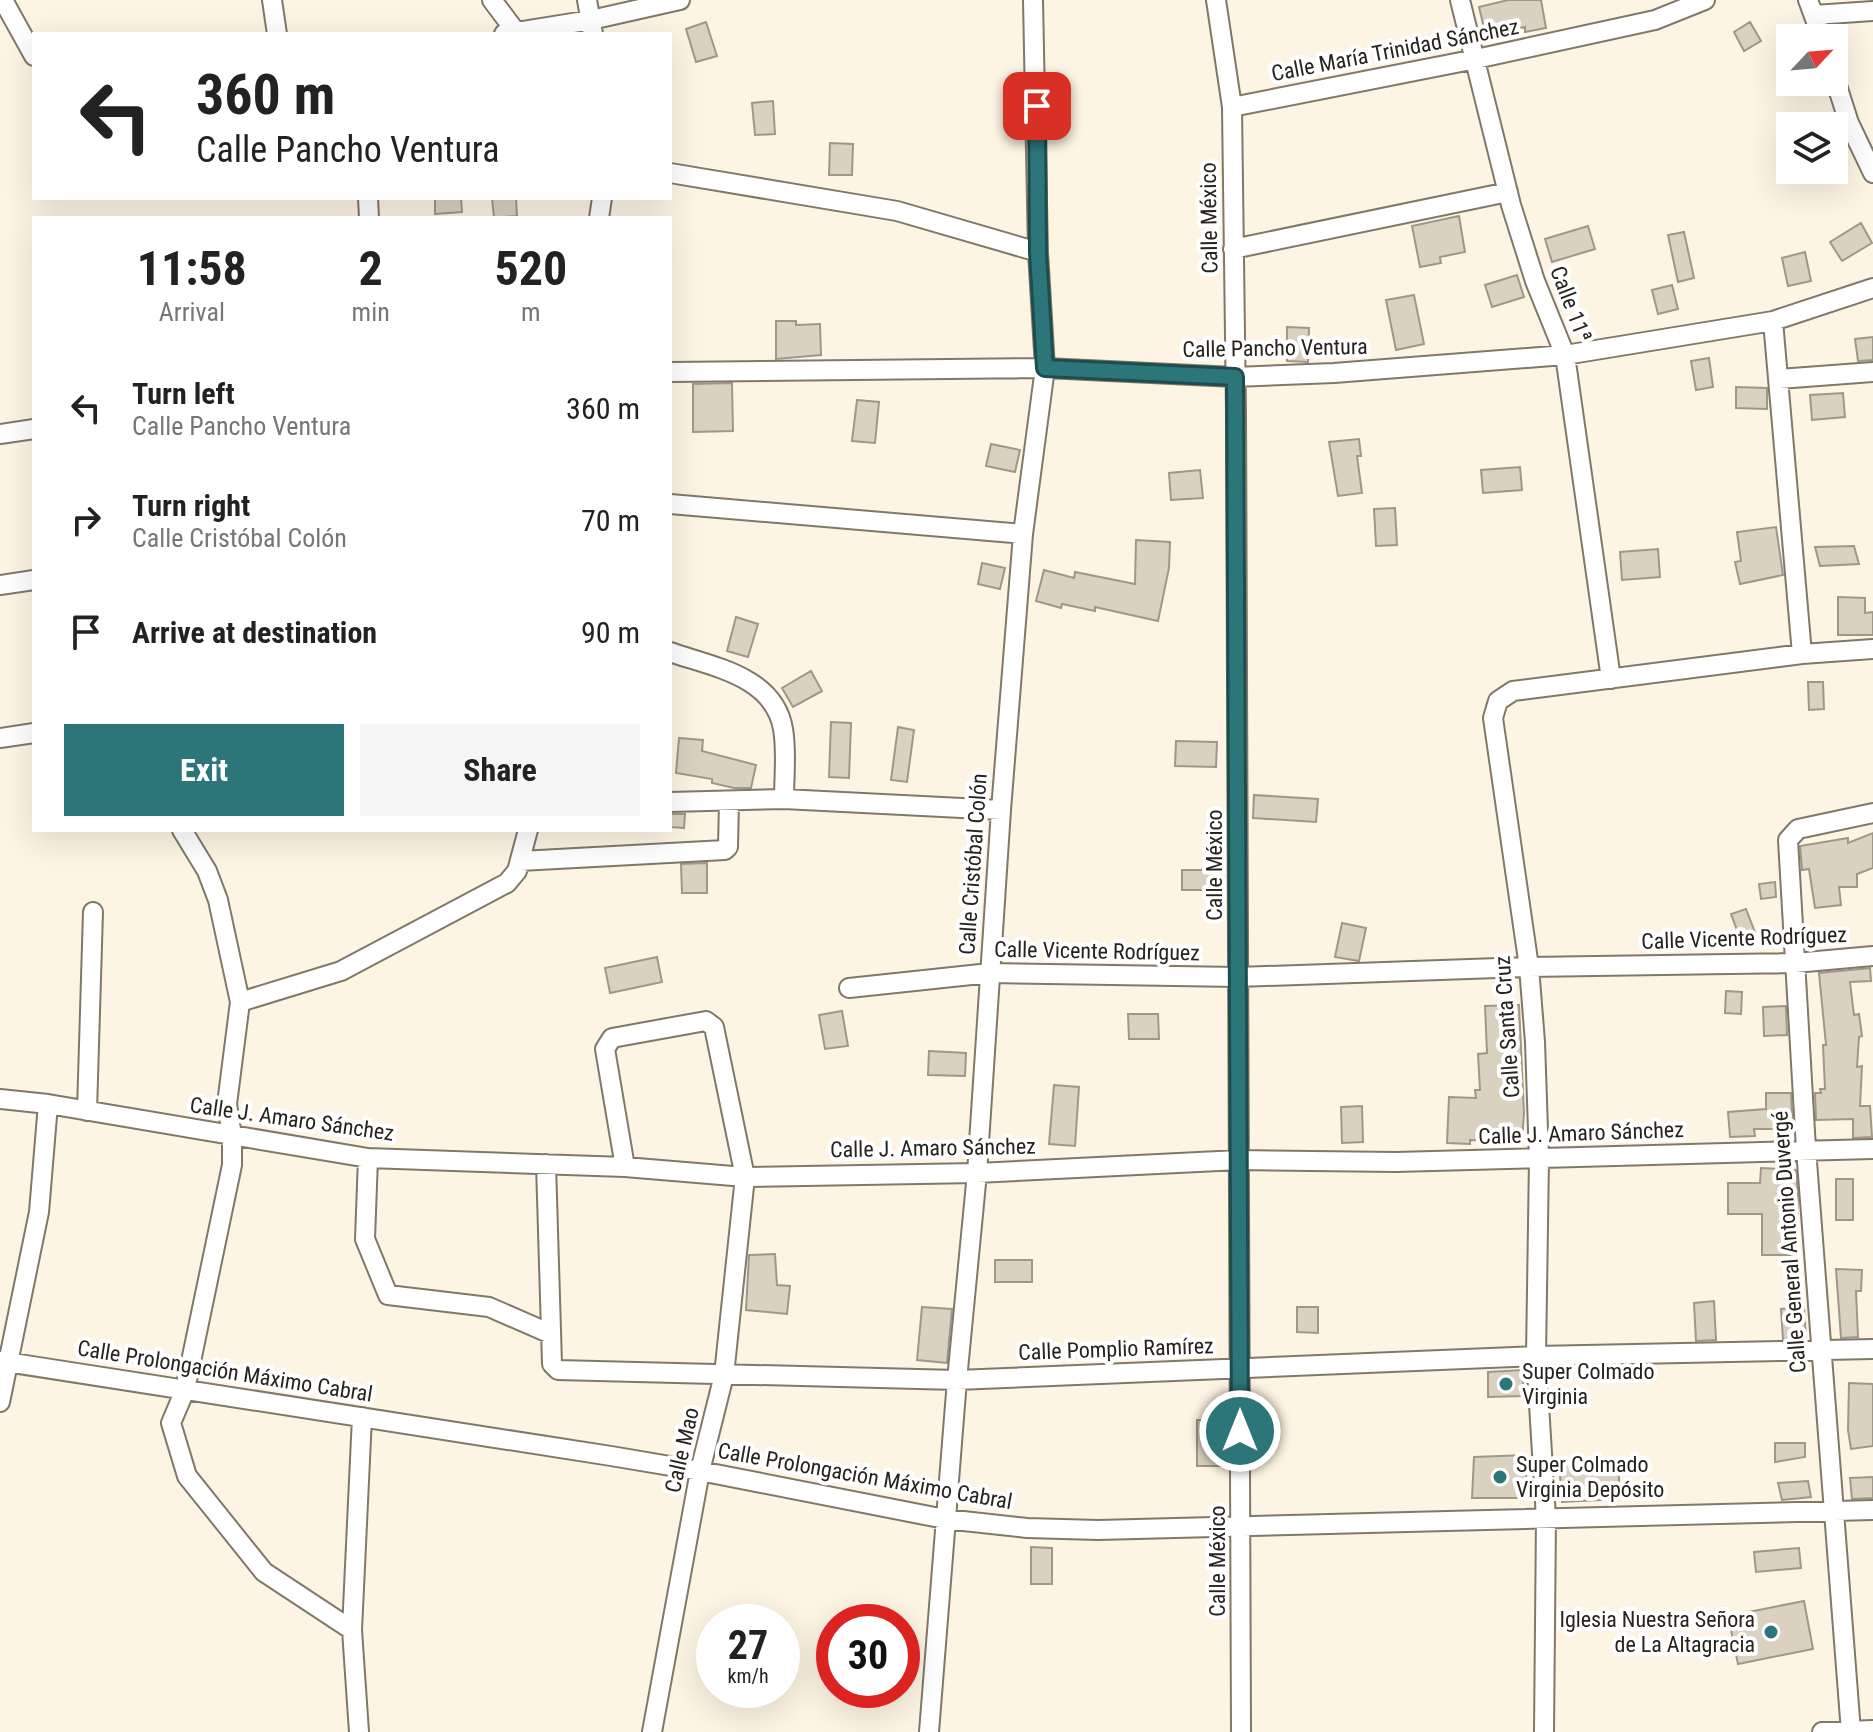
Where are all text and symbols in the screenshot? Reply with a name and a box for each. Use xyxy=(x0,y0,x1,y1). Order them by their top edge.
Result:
street label: Calle María Trinidad Sánchez xyxy=(1269,14,1521,86)
north arrow xyxy=(1776,24,1848,96)
map controls xyxy=(1776,24,1848,184)
text: 360 m xyxy=(196,62,335,128)
icon: left xyxy=(64,64,168,168)
pin xyxy=(1003,72,1071,140)
icon: arrive xyxy=(1015,84,1059,128)
button: layers xyxy=(1776,112,1848,184)
text: Calle Pancho Ventura xyxy=(196,129,499,171)
street label: Calle México xyxy=(1196,162,1222,274)
text: 11:58 xyxy=(137,240,247,297)
text: 2 xyxy=(359,240,383,297)
text: 520 xyxy=(494,240,567,297)
street label: Calle 11ª xyxy=(1545,263,1597,345)
text: Arrival xyxy=(159,297,225,327)
text: min xyxy=(352,297,390,327)
text: m xyxy=(521,297,541,327)
street label: Calle Pancho Ventura xyxy=(1182,334,1368,362)
text: Turn left xyxy=(132,376,235,411)
icon: left xyxy=(64,386,108,430)
text: 360 m xyxy=(566,391,640,426)
text: Calle Pancho Ventura xyxy=(132,411,351,441)
text: Turn right xyxy=(132,488,250,523)
icon: right xyxy=(64,498,108,542)
text: 70 m xyxy=(581,503,640,538)
text: Calle Cristóbal Colón xyxy=(132,523,347,553)
icon: arrive xyxy=(64,610,108,654)
text: Arrive at destination xyxy=(132,615,377,650)
text: 90 m xyxy=(581,615,640,650)
button: Exit xyxy=(64,724,344,816)
button: Share xyxy=(360,724,640,816)
street label: Calle Cristóbal Colón xyxy=(954,772,992,956)
street label: Calle México xyxy=(1202,809,1227,921)
street label: Calle Vicente Rodríguez xyxy=(1641,922,1847,954)
street label: Calle Vicente Rodríguez xyxy=(994,937,1200,965)
street label: Calle Santa Cruz xyxy=(1490,955,1524,1099)
street label: Calle J. Amaro Sánchez xyxy=(188,1092,396,1146)
street label: Calle General Antonio Duvergé xyxy=(1767,1110,1811,1374)
street label: Calle J. Amaro Sánchez xyxy=(1478,1117,1684,1149)
street label: Calle J. Amaro Sánchez xyxy=(830,1134,1036,1162)
street label: Calle Pomplio Ramírez xyxy=(1018,1333,1214,1365)
street label: Calle Prolongación Máximo Cabral xyxy=(76,1335,374,1407)
place label: Super Colmado Virginia xyxy=(1522,1359,1655,1409)
marker: Super Colmado Virginia xyxy=(1497,1375,1515,1393)
position arrow xyxy=(1198,1389,1282,1473)
street label: Calle Mao xyxy=(660,1405,704,1495)
street label: Calle Prolongación Máximo Cabral xyxy=(716,1438,1014,1514)
place label: Super Colmado Virginia Depósito xyxy=(1516,1452,1664,1502)
marker: Super Colmado Virginia Depósito xyxy=(1491,1468,1509,1486)
street label: Calle México xyxy=(1205,1505,1230,1617)
speed limit sign: 30 xyxy=(816,1604,920,1708)
place label: Iglesia Nuestra Señora de La Altagracia xyxy=(1559,1607,1755,1657)
text: 27 xyxy=(728,1622,768,1669)
marker: Iglesia Nuestra Señora de La Altagracia xyxy=(1762,1623,1780,1641)
text: km/h xyxy=(727,1664,769,1688)

